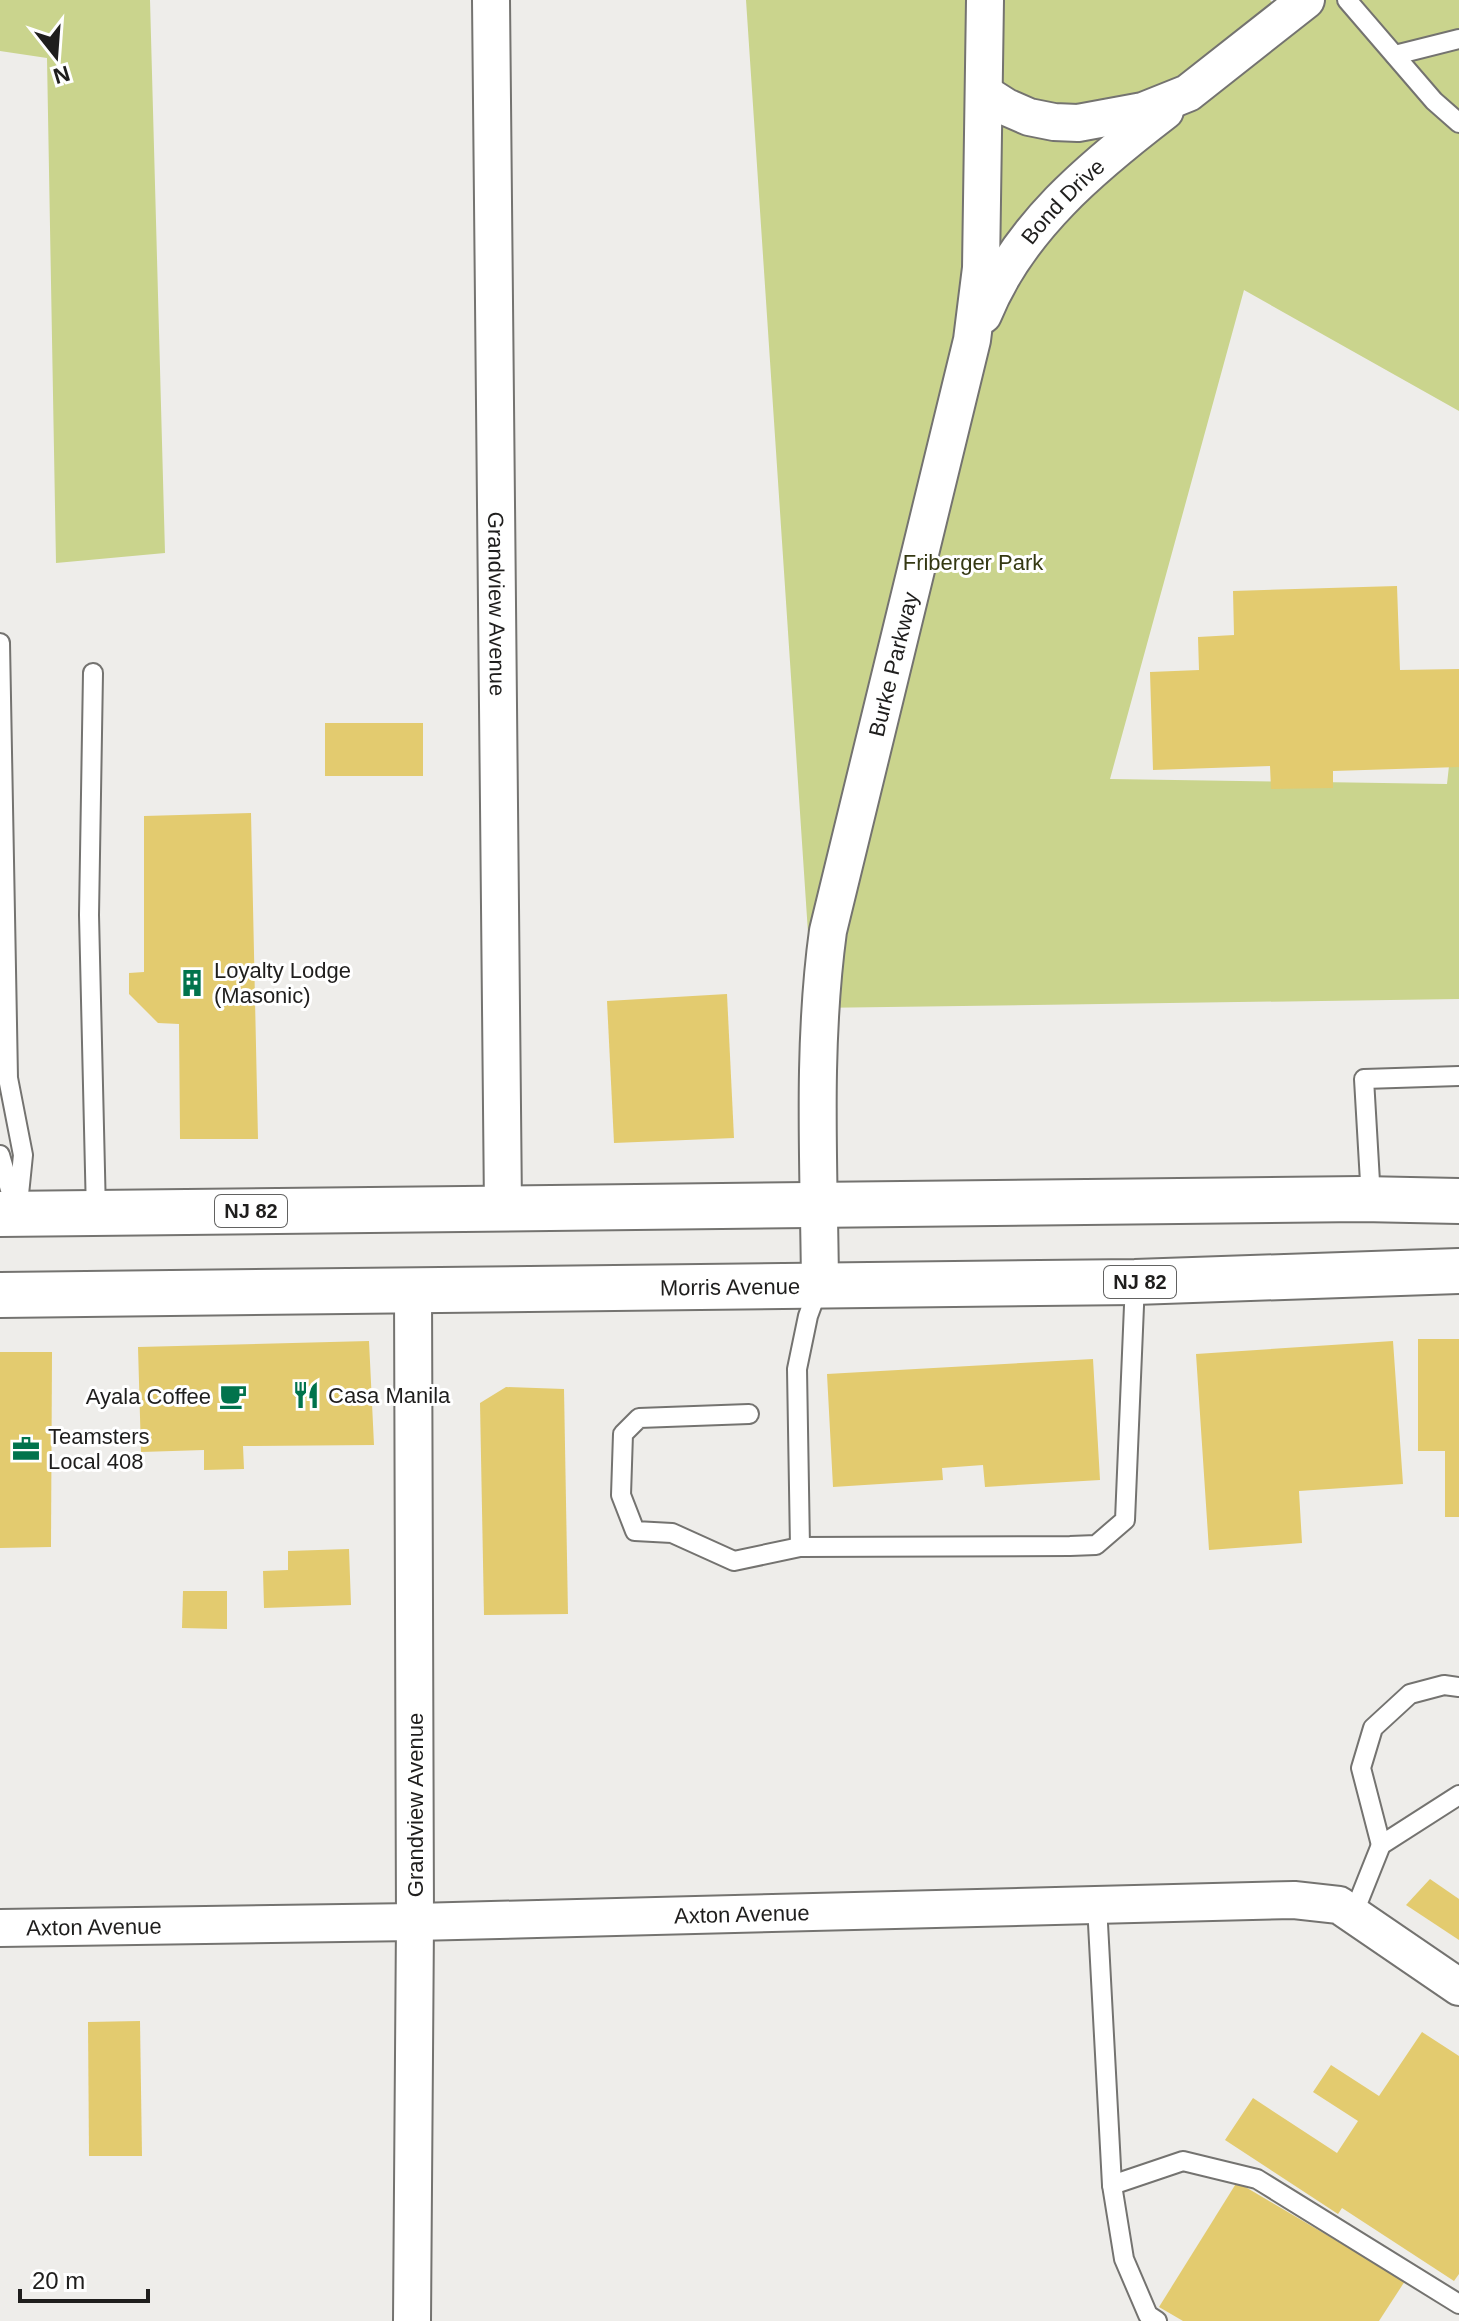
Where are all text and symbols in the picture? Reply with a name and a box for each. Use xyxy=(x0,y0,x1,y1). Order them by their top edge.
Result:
north arrow xyxy=(16,16,96,96)
text: N xyxy=(50,60,73,89)
street label: Bond Drive xyxy=(1016,154,1109,249)
street label: Grandview Avenue xyxy=(483,512,510,696)
park label: Friberger Park xyxy=(903,550,1044,575)
street label: Burke Parkway xyxy=(864,589,923,739)
place label: Loyalty Lodge (Masonic) xyxy=(214,958,351,1008)
building icon: Loyalty Lodge (Masonic) xyxy=(177,968,207,998)
road number: NJ 82 xyxy=(215,1195,287,1227)
road number: NJ 82 xyxy=(1104,1266,1176,1298)
street label: Morris Avenue xyxy=(660,1274,800,1300)
restaurant icon: Casa Manila xyxy=(291,1380,321,1410)
cafe icon: Ayala Coffee xyxy=(218,1381,248,1411)
place label: Casa Manila xyxy=(328,1383,451,1408)
place label: Ayala Coffee xyxy=(86,1384,211,1409)
place label: Teamsters Local 408 xyxy=(48,1424,149,1474)
office icon: Teamsters Local 408 xyxy=(11,1434,41,1464)
street label: Grandview Avenue xyxy=(403,1713,428,1897)
street label: Axton Avenue xyxy=(674,1900,810,1929)
street label: Axton Avenue xyxy=(26,1914,162,1941)
scale bar xyxy=(20,2253,148,2303)
text: 20 m xyxy=(32,2267,85,2294)

